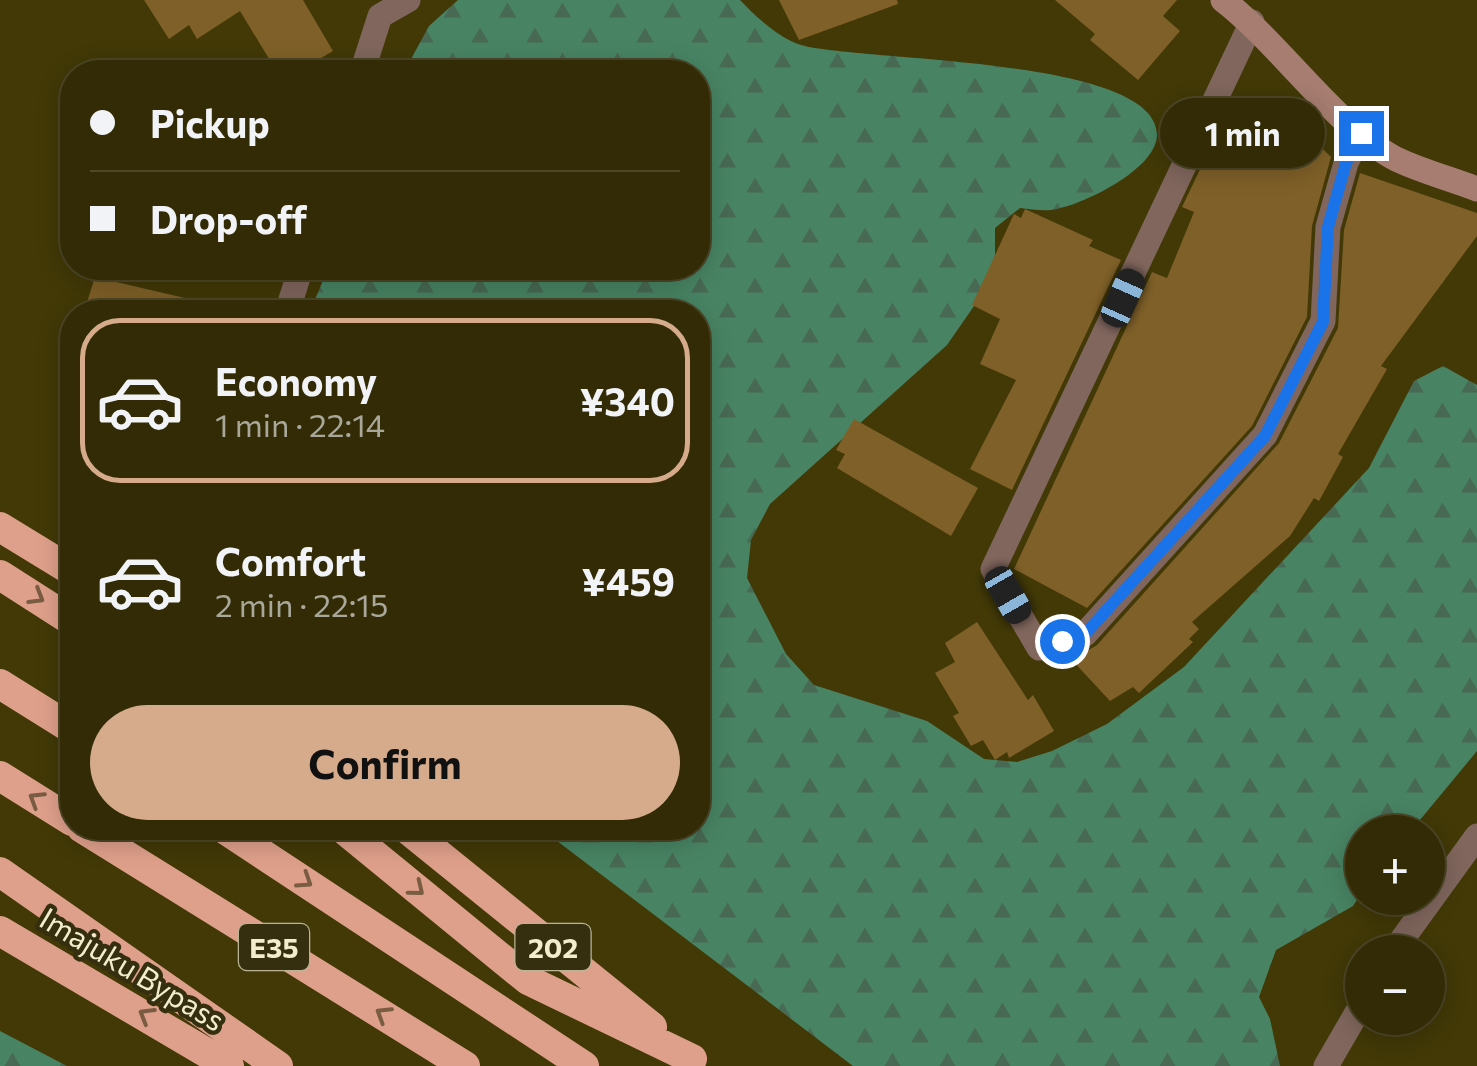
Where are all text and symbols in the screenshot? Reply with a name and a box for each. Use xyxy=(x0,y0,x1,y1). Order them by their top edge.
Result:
callout: 1 min xyxy=(1161,98,1326,168)
text: Pickup xyxy=(150,99,270,146)
route end xyxy=(1339,111,1384,156)
text: 1 min xyxy=(1205,113,1280,153)
text: Drop-off xyxy=(150,195,307,242)
car xyxy=(1097,264,1149,332)
icon: car xyxy=(95,356,185,446)
text: Economy xyxy=(215,357,377,404)
text: ¥340 xyxy=(580,377,675,424)
text: 1 min · 22:14 xyxy=(215,404,385,444)
icon: car xyxy=(95,536,185,626)
text: Comfort xyxy=(215,537,366,584)
text: ¥459 xyxy=(581,557,675,604)
car xyxy=(980,562,1036,628)
text: 2 min · 22:15 xyxy=(215,584,388,624)
one-way arrow xyxy=(26,585,44,604)
route start xyxy=(1040,619,1085,664)
button: Confirm xyxy=(90,705,680,820)
one-way arrow xyxy=(29,792,47,811)
map controls xyxy=(1345,815,1445,1035)
button: + xyxy=(1345,815,1445,915)
one-way arrow xyxy=(294,868,312,887)
one-way arrow xyxy=(406,877,424,895)
street label: Imajuku Bypass xyxy=(34,898,232,1038)
road number: E35 xyxy=(239,924,309,970)
road number: 202 xyxy=(516,924,590,970)
button: − xyxy=(1345,935,1445,1035)
one-way arrow xyxy=(139,1008,157,1027)
one-way arrow xyxy=(376,1008,394,1027)

